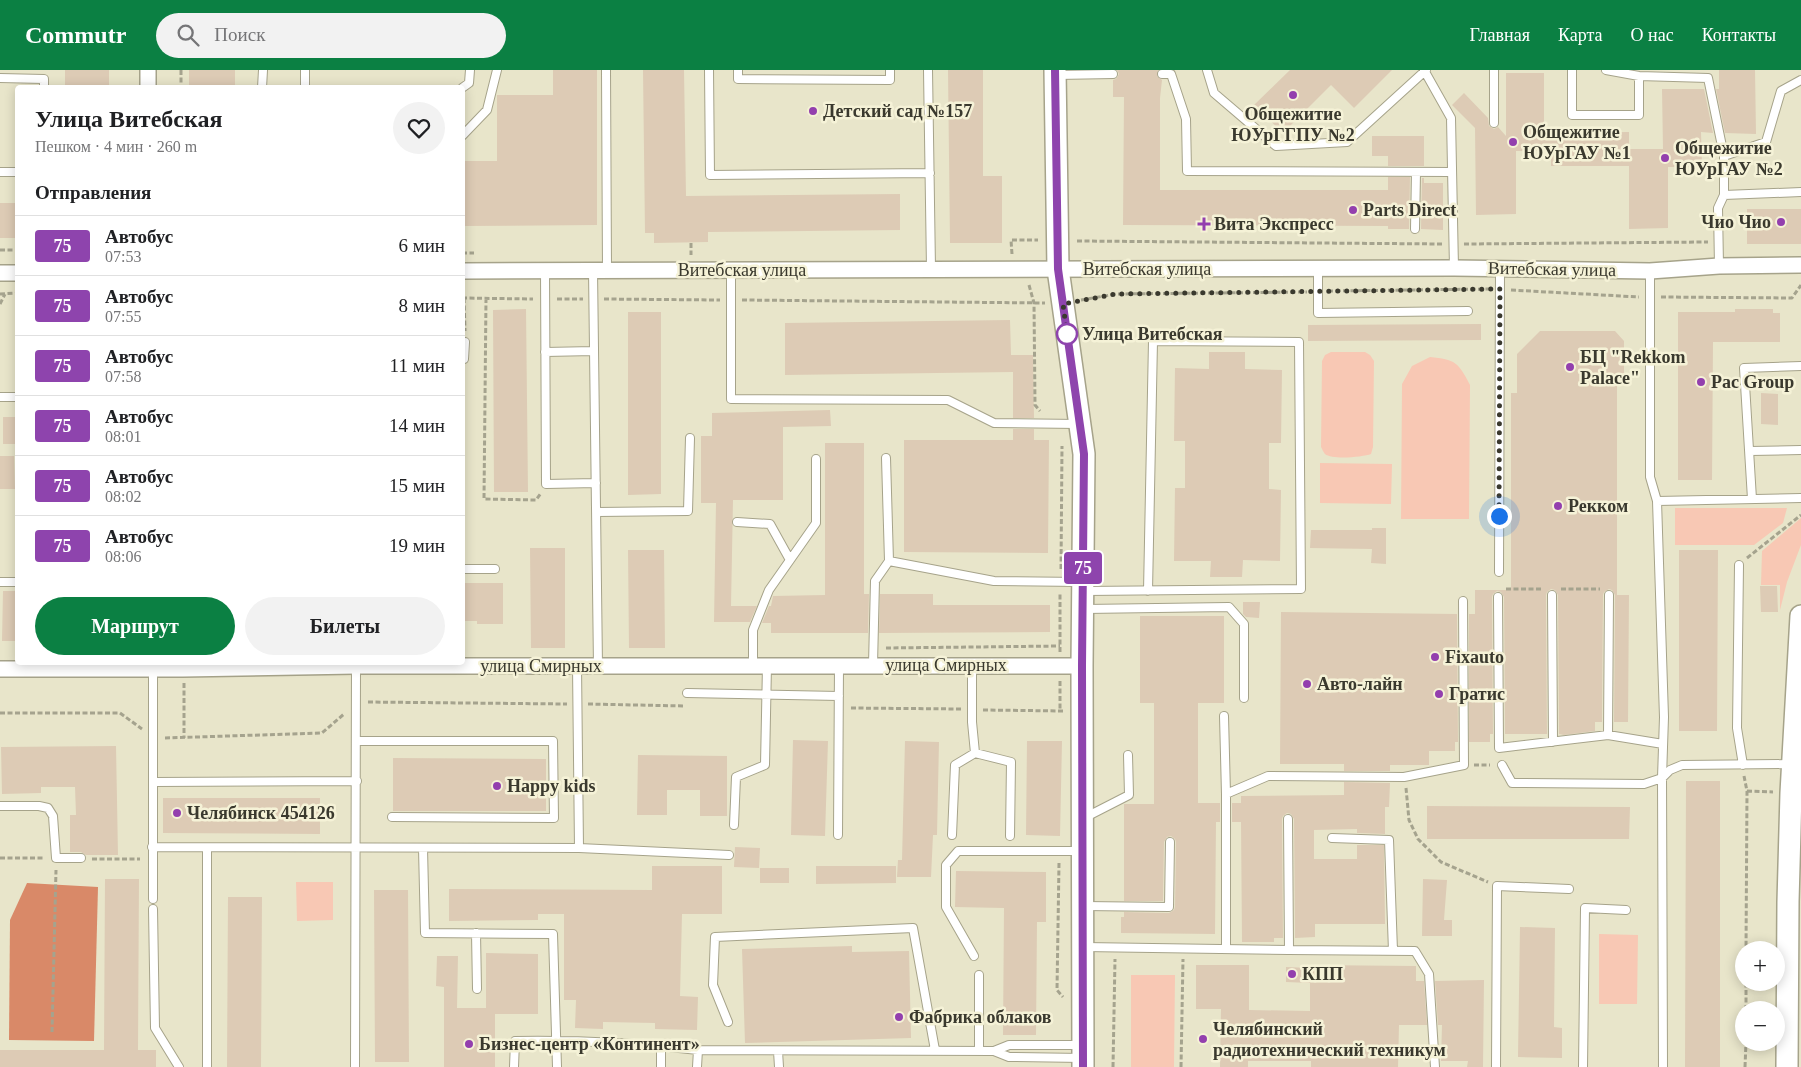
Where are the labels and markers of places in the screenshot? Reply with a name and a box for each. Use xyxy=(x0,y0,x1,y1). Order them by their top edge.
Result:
marker: Общежитие ЮУрГГПУ №2 xyxy=(1287,89,1299,101)
place label: Детский сад №157 xyxy=(823,101,972,121)
place label: Общежитие ЮУрГГПУ №2 xyxy=(1231,104,1355,145)
marker: Детский сад №157 xyxy=(807,105,819,117)
place label: Общежитие ЮУрГАУ №1 xyxy=(1523,122,1631,163)
marker: Общежитие ЮУрГАУ №1 xyxy=(1507,136,1519,148)
place label: Общежитие ЮУрГАУ №2 xyxy=(1675,138,1783,179)
marker: Общежитие ЮУрГАУ №2 xyxy=(1659,152,1671,164)
place label: Parts Direct xyxy=(1363,200,1456,220)
marker: Parts Direct xyxy=(1347,204,1359,216)
place label: Чио Чио xyxy=(1701,212,1771,232)
place label: Вита Экспресс xyxy=(1214,214,1334,234)
marker: Чио Чио xyxy=(1775,216,1787,228)
marker: Вита Экспресс xyxy=(1198,218,1210,230)
marker: Улица Витебская xyxy=(1056,323,1078,345)
place label: Улица Витебская xyxy=(1082,324,1223,344)
place label: БЦ "Rekkom Palace" xyxy=(1580,347,1685,388)
marker: БЦ "Rekkom Palace" xyxy=(1564,361,1576,373)
place label: Pac Group xyxy=(1711,372,1794,392)
marker: Pac Group xyxy=(1695,376,1707,388)
place label: Рекком xyxy=(1568,496,1628,516)
marker: Рекком xyxy=(1552,500,1564,512)
place label: Fixauto xyxy=(1445,647,1504,667)
marker: Fixauto xyxy=(1429,651,1441,663)
place label: Авто-лайн xyxy=(1317,674,1403,694)
marker: Авто-лайн xyxy=(1301,678,1313,690)
place label: Гратис xyxy=(1449,684,1505,704)
marker: Гратис xyxy=(1433,688,1445,700)
place label: Happy kids xyxy=(507,776,596,796)
marker: Happy kids xyxy=(491,780,503,792)
place label: Челябинск 454126 xyxy=(187,803,335,823)
marker: Челябинск 454126 xyxy=(171,807,183,819)
place label: КПП xyxy=(1302,964,1343,984)
marker: КПП xyxy=(1286,968,1298,980)
place label: Фабрика облаков xyxy=(909,1007,1052,1027)
marker: Фабрика облаков xyxy=(893,1011,905,1023)
place label: Челябинский радиотехнический техникум xyxy=(1213,1019,1446,1060)
marker: Челябинский радиотехнический техникум xyxy=(1197,1033,1209,1045)
place label: Бизнес-центр «Континент» xyxy=(479,1034,700,1054)
marker: Бизнес-центр «Континент» xyxy=(463,1038,475,1050)

